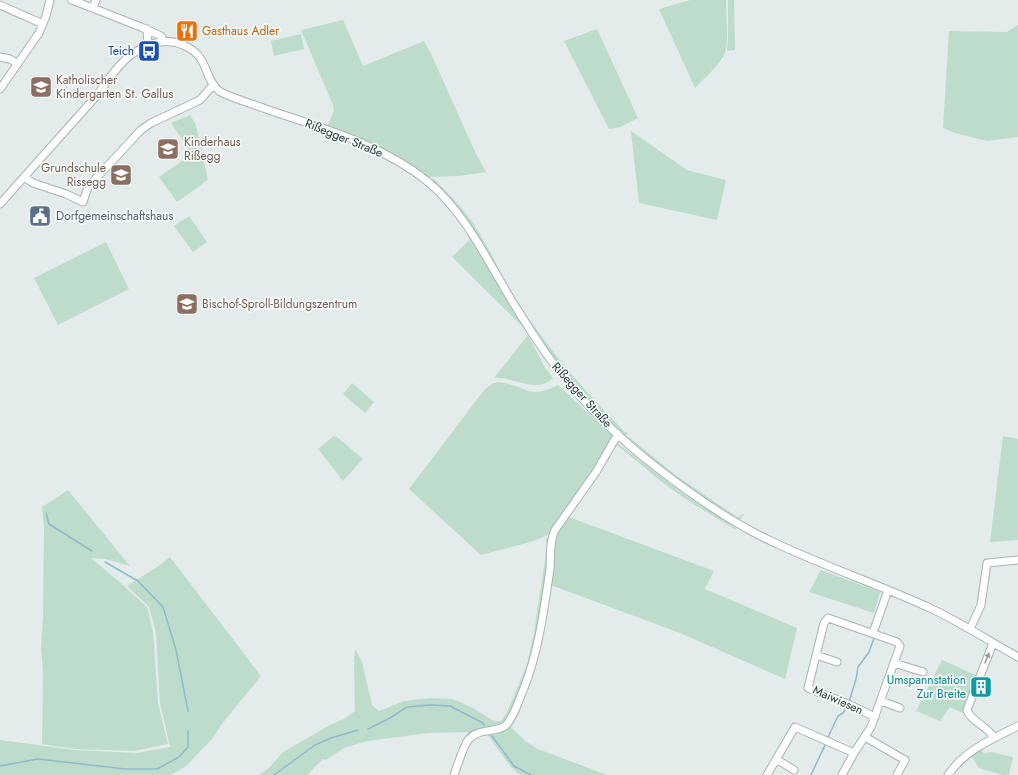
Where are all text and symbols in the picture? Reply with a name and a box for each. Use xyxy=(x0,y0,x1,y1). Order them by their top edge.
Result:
restaurant icon: Gasthaus Adler xyxy=(174,18,200,44)
place label: Gasthaus Adler xyxy=(202,22,280,40)
bus stop icon: Teich xyxy=(136,38,162,64)
place label: Teich xyxy=(108,42,134,60)
place label: Katholischer Kindergarten St. Gallus xyxy=(56,71,173,103)
school or university icon: Katholischer Kindergarten St. Gallus xyxy=(28,74,54,100)
street label: Rißegger Straße xyxy=(302,114,386,162)
place label: Kinderhaus Rißegg xyxy=(184,133,241,165)
school or university icon: Kinderhaus Rißegg xyxy=(155,136,181,162)
place label: Grundschule Rissegg xyxy=(41,159,106,191)
school or university icon: Grundschule Rissegg xyxy=(108,162,134,188)
public building icon: Dorfgemeinschaftshaus xyxy=(27,203,53,229)
place label: Dorfgemeinschaftshaus xyxy=(56,207,173,225)
school or university icon: Bischof-Sproll-Bildungszentrum xyxy=(174,291,200,317)
place label: Bischof-Sproll-Bildungszentrum xyxy=(202,295,357,313)
street label: Rißegger Straße xyxy=(548,358,616,432)
one-way arrow xyxy=(984,653,990,664)
place label: Umspannstation Zur Breite xyxy=(887,671,966,703)
building icon: Umspannstation Zur Breite xyxy=(968,674,994,700)
street label: Maiwiesen xyxy=(810,681,866,719)

